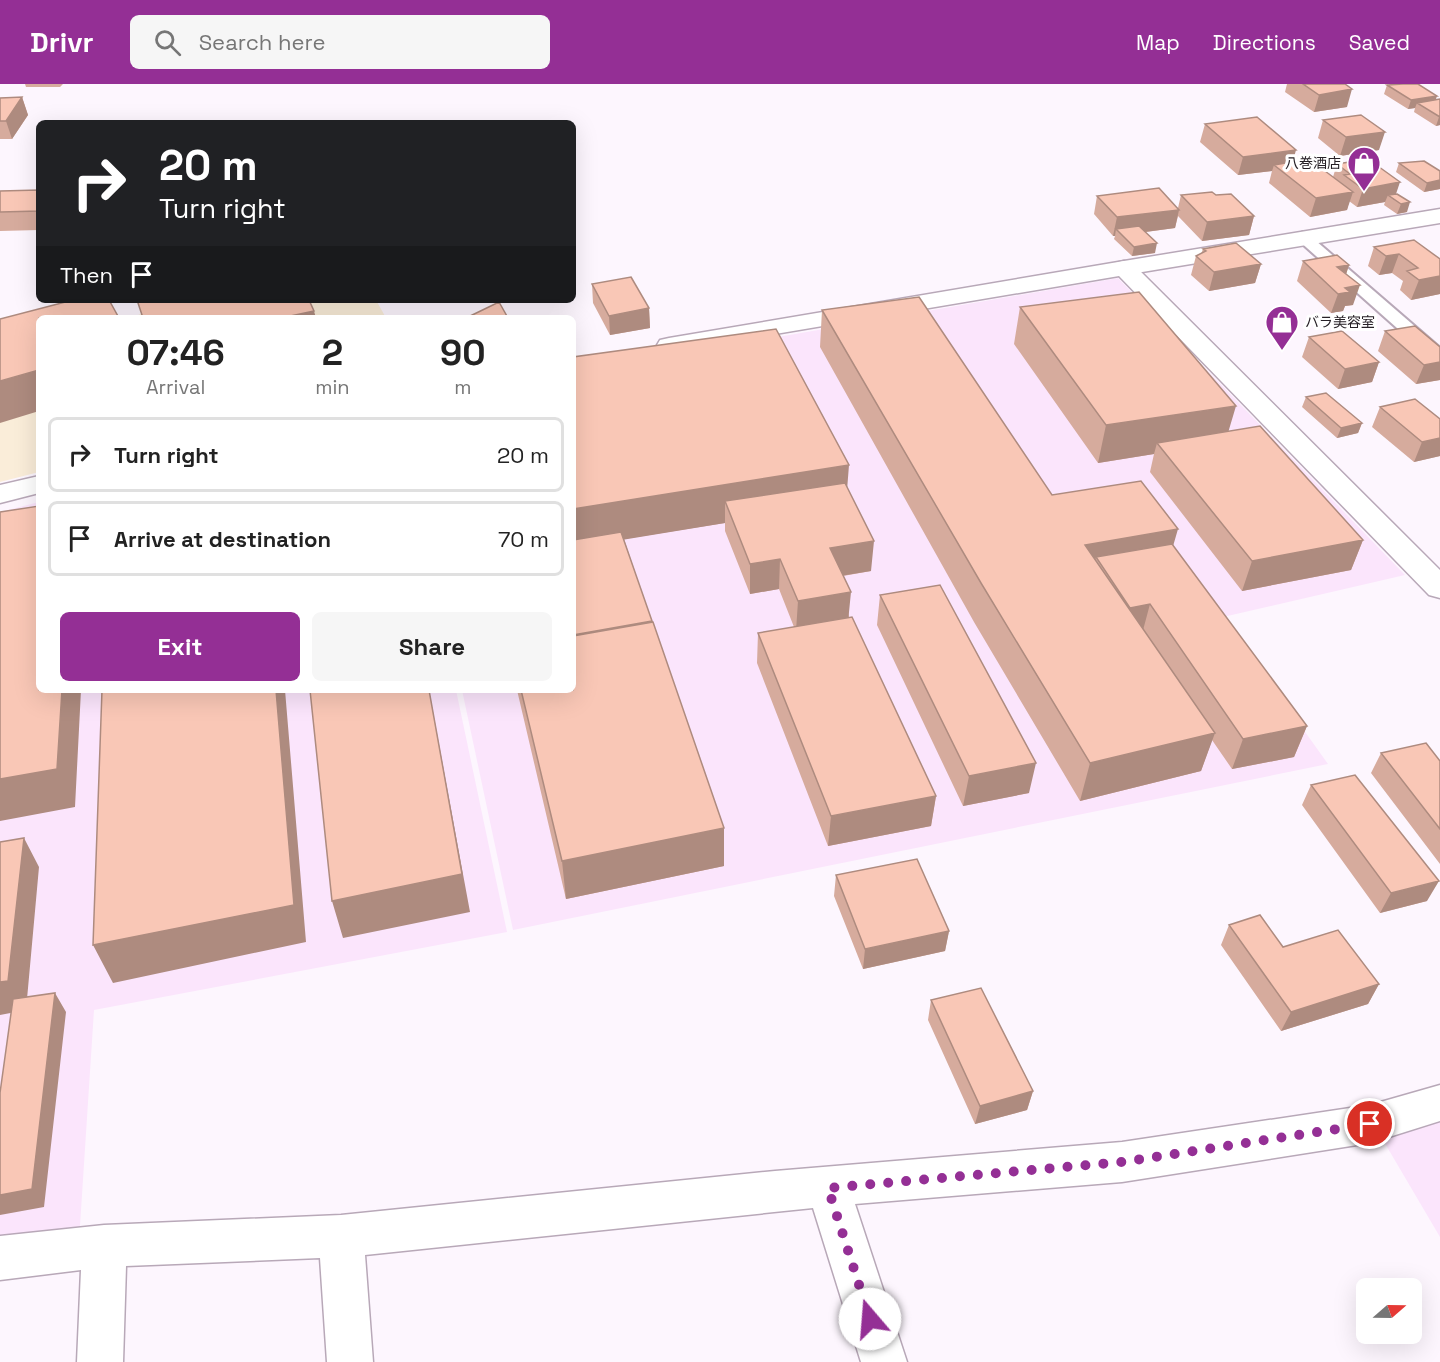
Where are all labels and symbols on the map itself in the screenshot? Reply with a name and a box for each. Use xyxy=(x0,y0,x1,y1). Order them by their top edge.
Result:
shop icon: 八巻酒店 xyxy=(1346,145,1382,192)
place label: 八巻酒店 xyxy=(1285,154,1341,172)
shop icon: バラ美容室 xyxy=(1264,304,1300,351)
place label: バラ美容室 xyxy=(1305,313,1375,331)
pin xyxy=(1344,1098,1395,1149)
north arrow xyxy=(1356,1278,1422,1344)
position arrow xyxy=(838,1287,902,1351)

